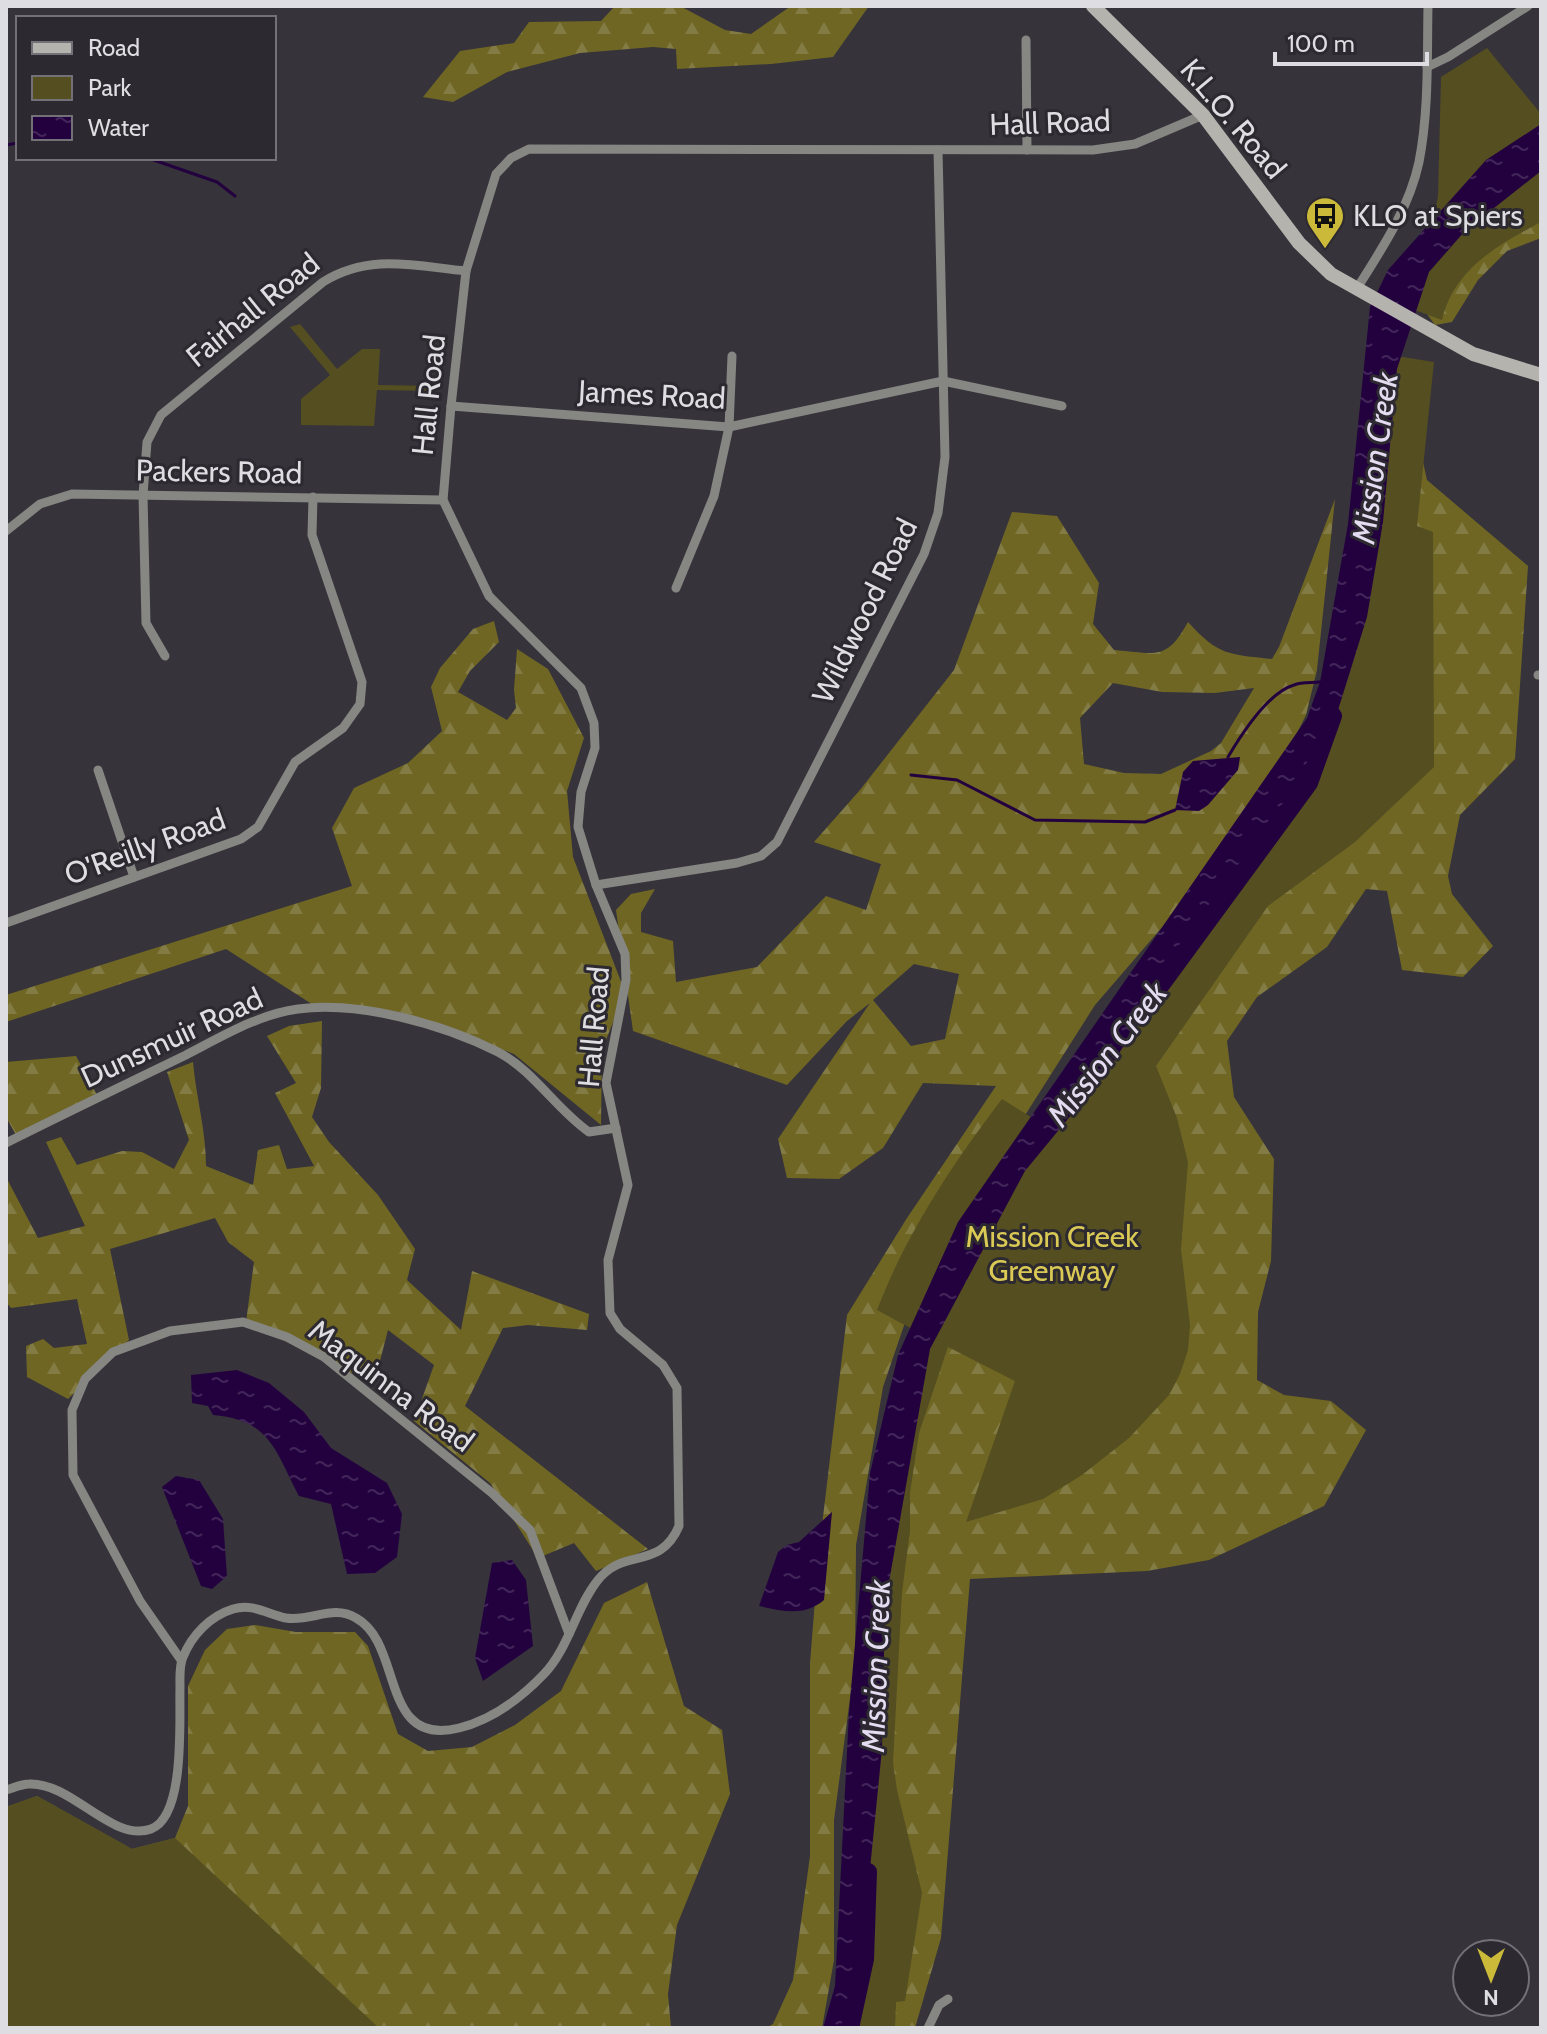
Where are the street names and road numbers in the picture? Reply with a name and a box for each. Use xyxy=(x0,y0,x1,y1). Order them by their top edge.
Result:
street label: K.L.O. Road xyxy=(1173,51,1294,186)
street label: Hall Road xyxy=(989,102,1111,143)
street label: Fairhall Road xyxy=(179,245,327,375)
street label: Hall Road xyxy=(404,333,453,457)
street label: James Road xyxy=(576,372,727,417)
street label: Packers Road xyxy=(135,452,303,491)
street label: Wildwood Road xyxy=(804,512,925,709)
street label: O'Reilly Road xyxy=(59,800,230,893)
street label: Hall Road xyxy=(570,965,617,1089)
street label: Dunsmuir Road xyxy=(75,979,269,1096)
street label: Maquinna Road xyxy=(301,1312,481,1460)

